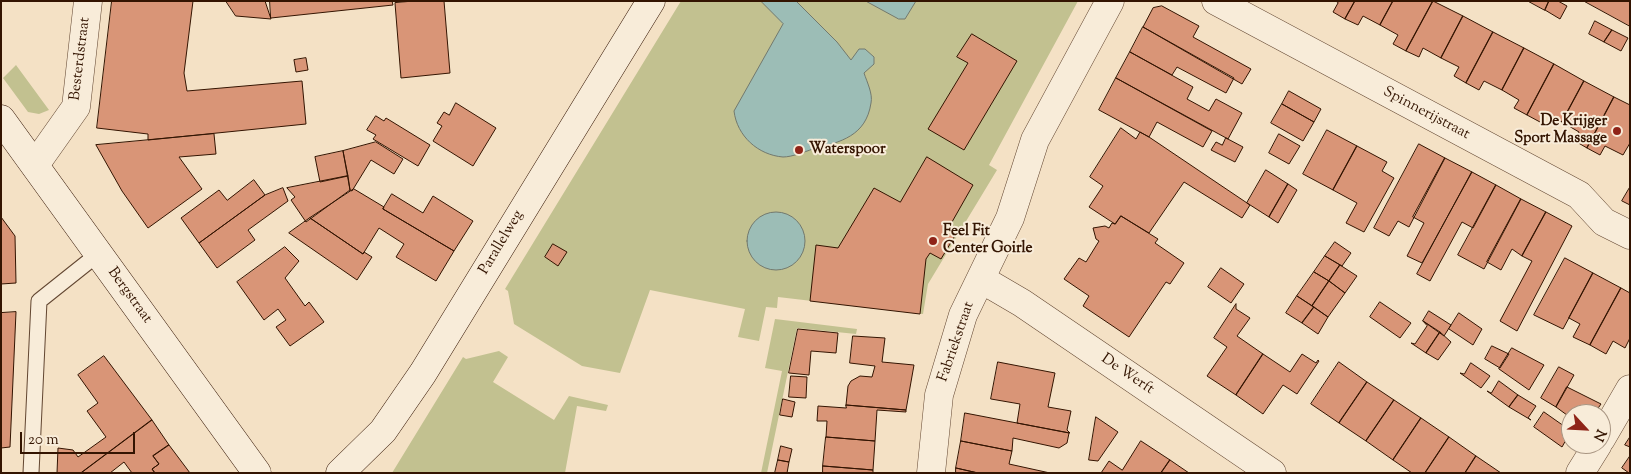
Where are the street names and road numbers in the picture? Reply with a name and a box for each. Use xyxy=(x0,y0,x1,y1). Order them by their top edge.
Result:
street label: Besterdstraat xyxy=(67,16,95,102)
street label: Spinnerijstraat xyxy=(1380,84,1472,144)
street label: Parallelweg xyxy=(476,208,528,278)
street label: Bergstraat xyxy=(103,264,155,328)
street label: Fabriekstraat xyxy=(935,300,979,384)
street label: De Werft xyxy=(1097,351,1157,399)

